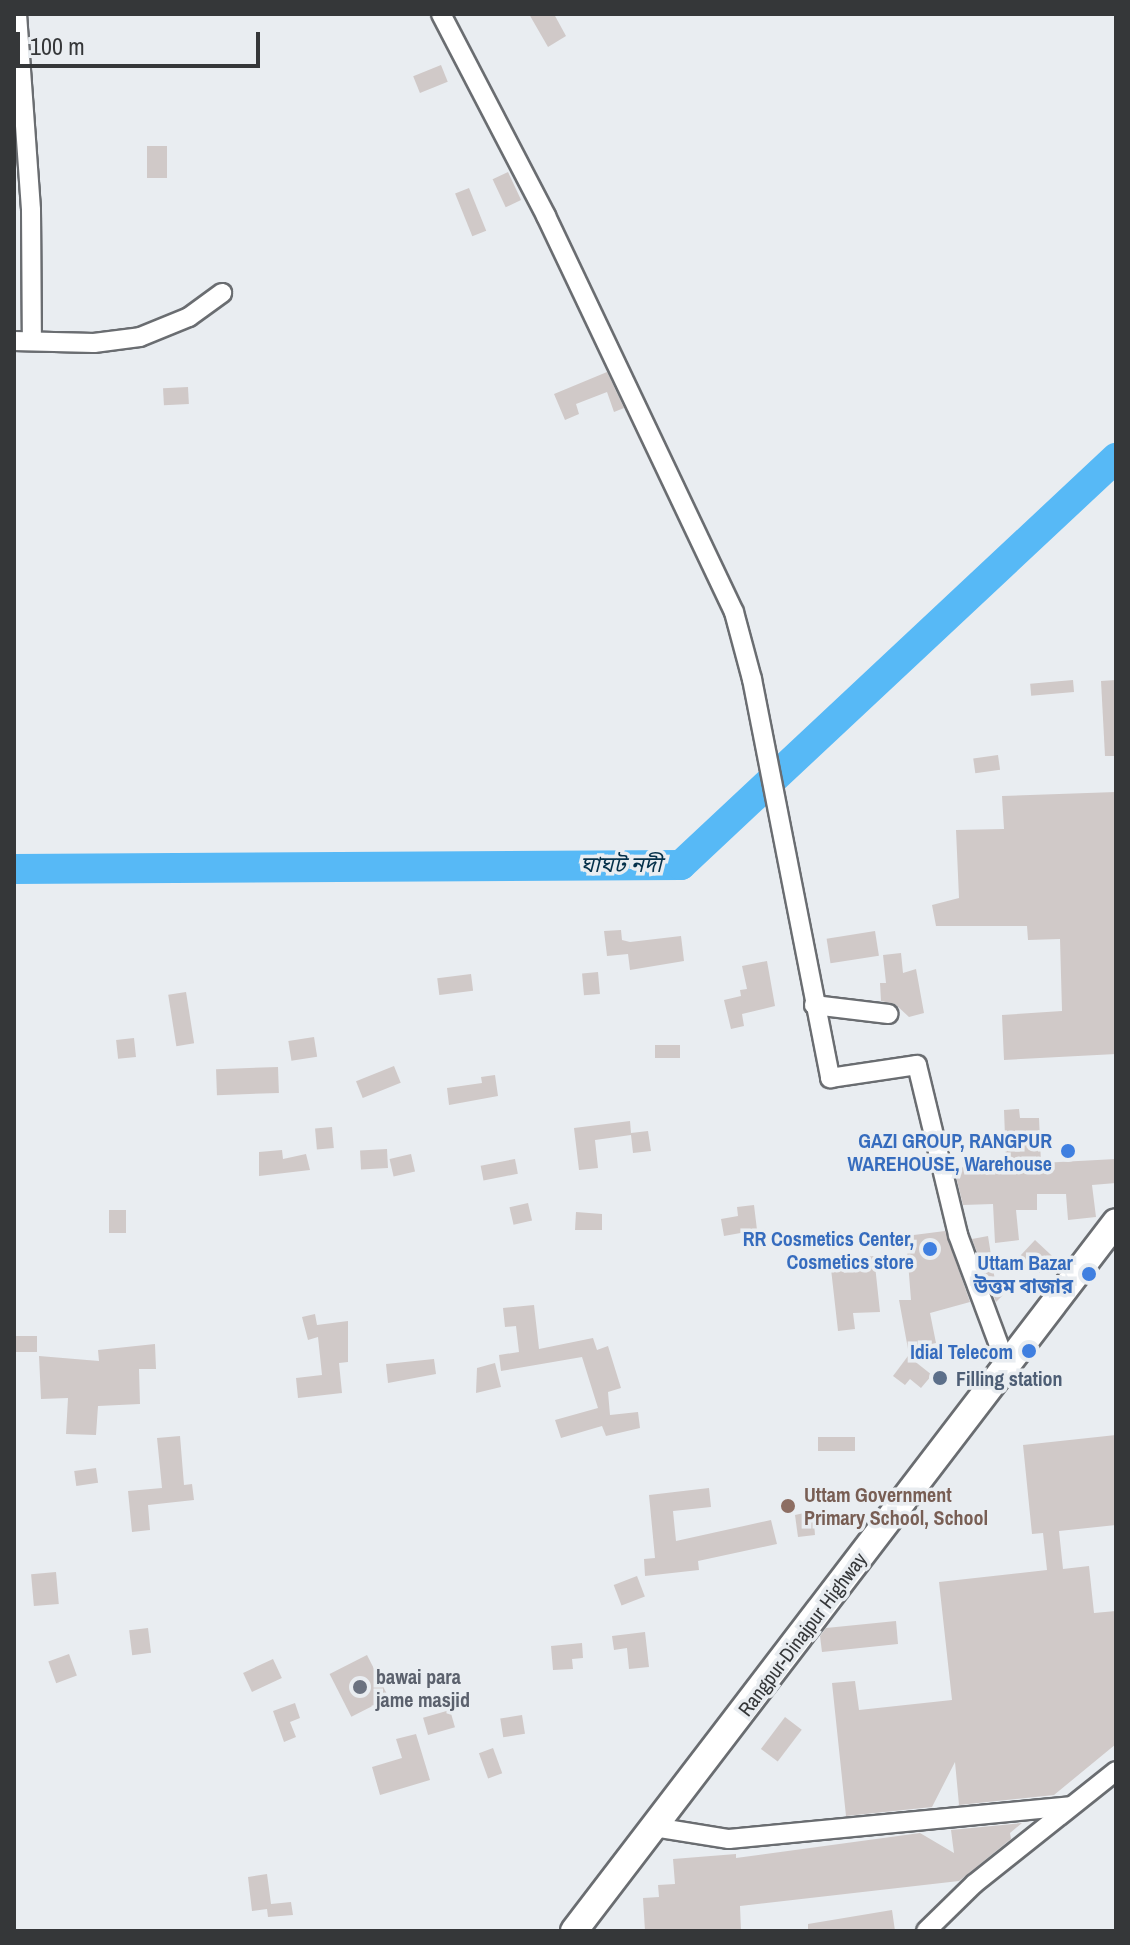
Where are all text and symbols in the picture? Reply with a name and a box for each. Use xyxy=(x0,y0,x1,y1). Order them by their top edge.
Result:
scale bar xyxy=(20,16,264,66)
text: 100 m xyxy=(30,30,85,62)
water label: ঘাঘট নদী xyxy=(580,852,662,878)
place label: GAZI GROUP, RANGPUR WAREHOUSE, Warehouse xyxy=(848,1128,1052,1175)
marker: GAZI GROUP, RANGPUR WAREHOUSE, Warehouse xyxy=(1059,1142,1077,1160)
place label: RR Cosmetics Center, Cosmetics store xyxy=(743,1226,914,1273)
marker: RR Cosmetics Center, Cosmetics store xyxy=(921,1240,939,1258)
place label: Uttam Bazar উত্তম বাজার xyxy=(973,1250,1073,1297)
marker: Uttam Bazar উত্তম বাজার xyxy=(1080,1265,1098,1283)
place label: Idial Telecom xyxy=(910,1339,1013,1363)
marker: Idial Telecom xyxy=(1020,1342,1038,1360)
place label: Filling station xyxy=(956,1366,1063,1390)
marker: Filling station xyxy=(931,1369,949,1387)
place label: Uttam Government Primary School, School xyxy=(804,1482,988,1529)
marker: Uttam Government Primary School, School xyxy=(779,1497,797,1515)
street label: Rangpur-Dinajpur Highway xyxy=(733,1547,871,1721)
place label: bawai para jame masjid xyxy=(376,1664,470,1711)
marker: bawai para jame masjid xyxy=(351,1678,369,1696)

